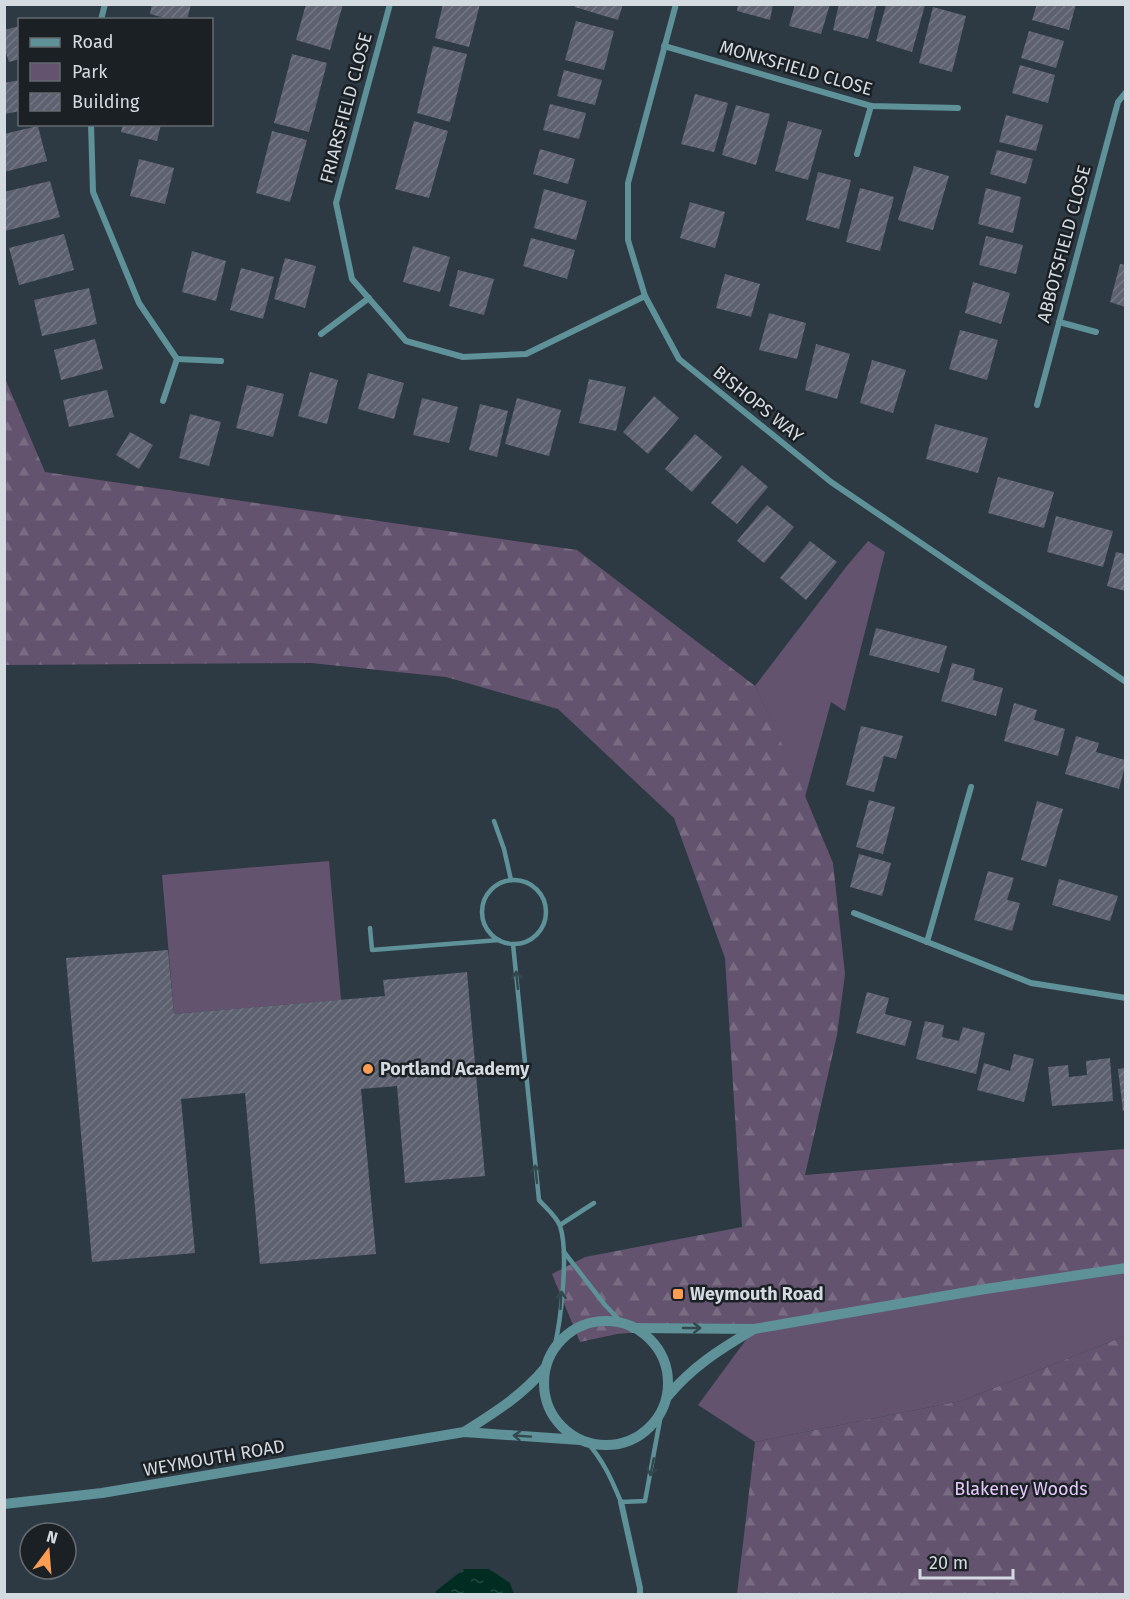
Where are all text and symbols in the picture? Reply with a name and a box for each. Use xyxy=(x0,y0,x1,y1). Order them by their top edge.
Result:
legend xyxy=(18,18,213,126)
street label: FRIARSFIELD CLOSE xyxy=(315,30,377,186)
text: Road xyxy=(72,31,114,53)
street label: MONKSFIELD CLOSE xyxy=(717,36,875,100)
text: Park xyxy=(72,61,108,83)
text: Building xyxy=(72,91,140,113)
street label: ABBOTSFIELD CLOSE xyxy=(1032,163,1096,325)
street label: BISHOPS WAY xyxy=(708,361,808,447)
one-way arrow xyxy=(511,970,522,990)
place label: Portland Academy xyxy=(380,1058,530,1080)
marker: Portland Academy xyxy=(361,1062,375,1076)
one-way arrow xyxy=(531,1164,542,1184)
place label: Weymouth Road xyxy=(690,1283,824,1305)
marker: Weymouth Road xyxy=(671,1287,685,1301)
one-way arrow xyxy=(556,1291,567,1311)
one-way arrow xyxy=(681,1322,701,1334)
one-way arrow xyxy=(513,1431,533,1442)
street label: WEYMOUTH ROAD xyxy=(141,1435,287,1481)
one-way arrow xyxy=(646,1456,657,1476)
park label: Blakeney Woods xyxy=(954,1478,1088,1500)
north arrow xyxy=(18,1521,78,1581)
text: N xyxy=(44,1526,60,1548)
scale bar xyxy=(920,1542,1013,1580)
text: 20 m xyxy=(929,1552,968,1574)

